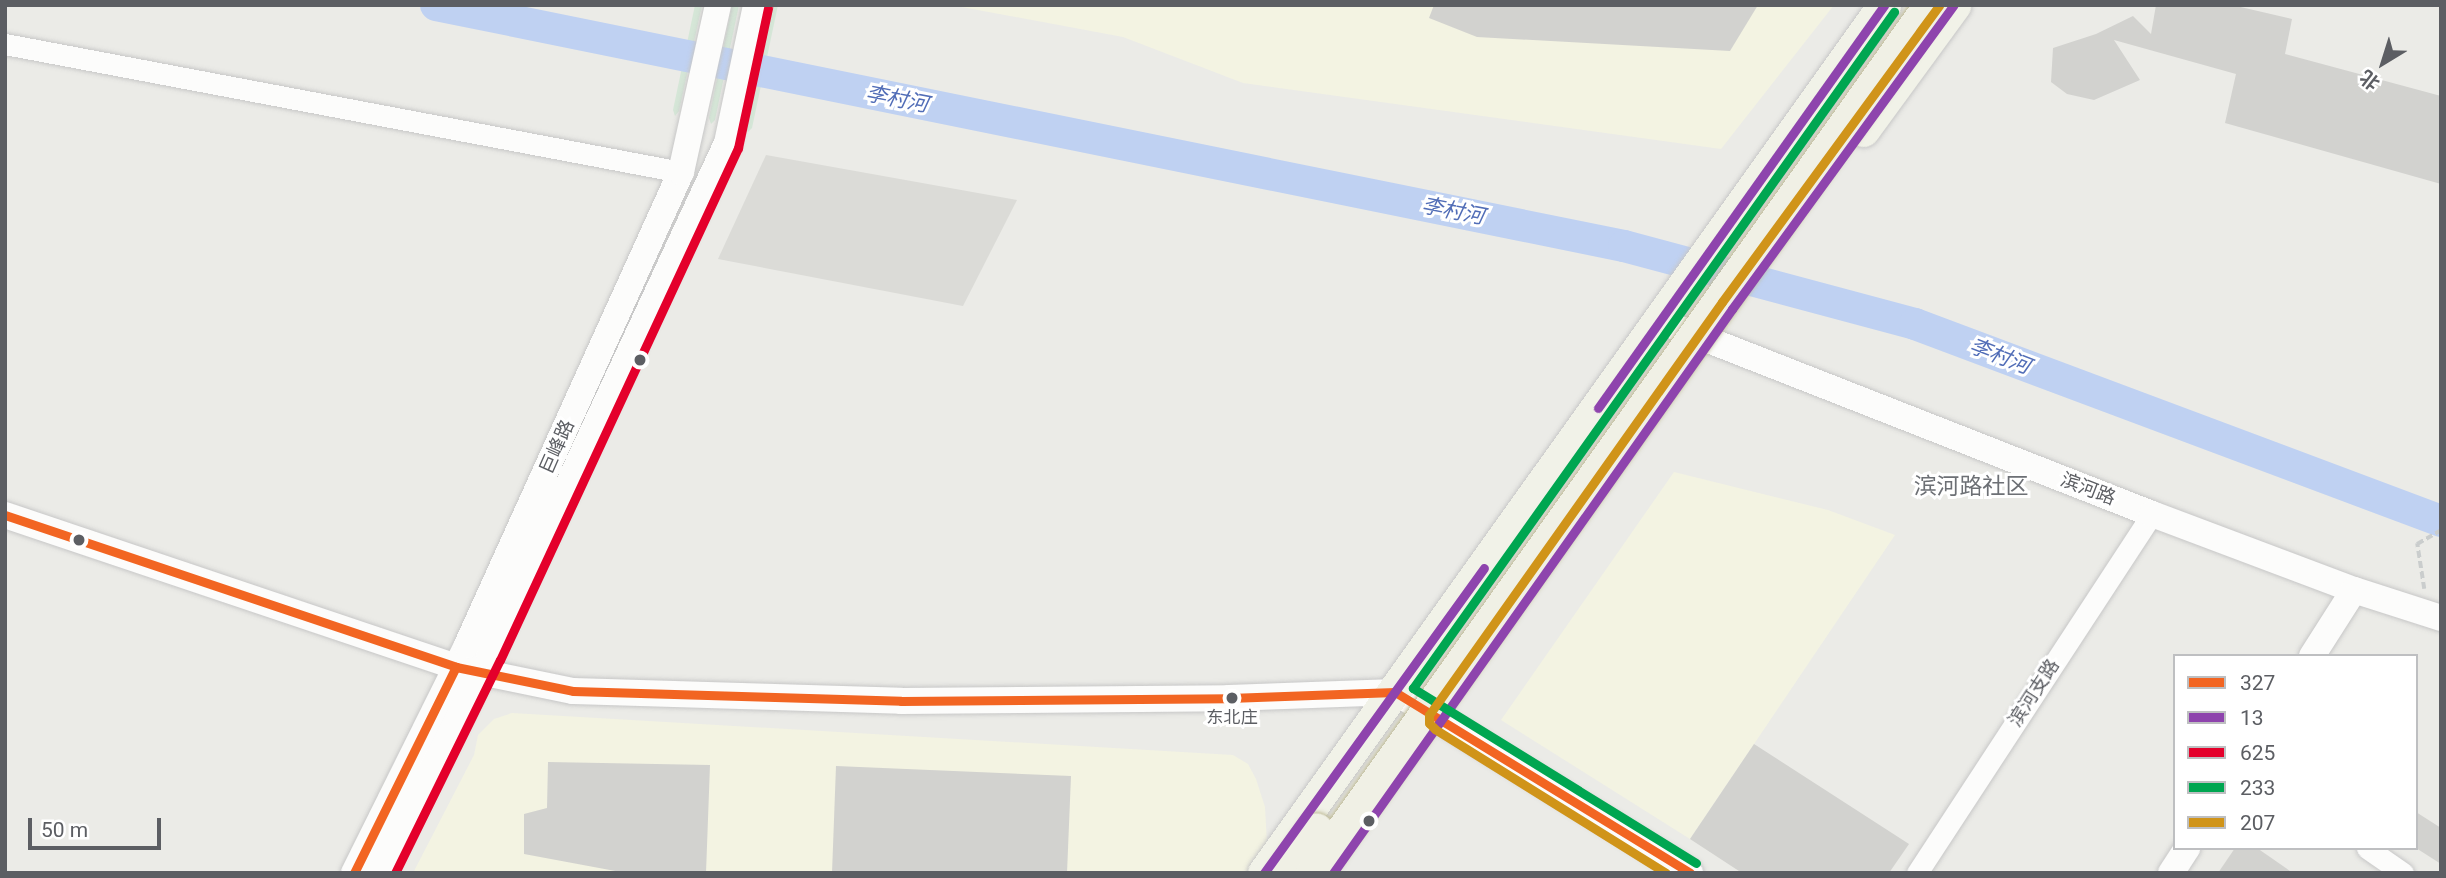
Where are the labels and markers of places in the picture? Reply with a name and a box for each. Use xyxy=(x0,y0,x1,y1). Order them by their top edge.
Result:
unlabelled marker xyxy=(633,353,647,367)
unlabelled marker xyxy=(72,533,86,547)
marker: 东北庄 xyxy=(1225,691,1239,705)
place label: 东北庄 xyxy=(1207,708,1257,728)
unlabelled marker xyxy=(1362,814,1376,828)

